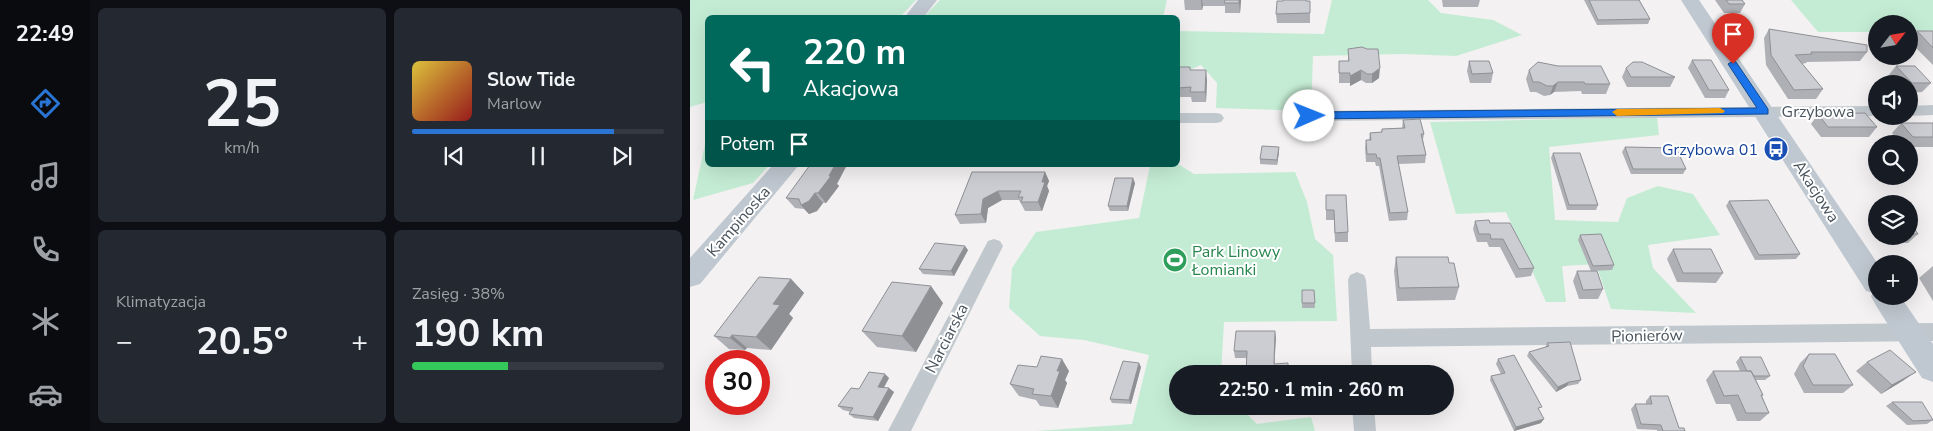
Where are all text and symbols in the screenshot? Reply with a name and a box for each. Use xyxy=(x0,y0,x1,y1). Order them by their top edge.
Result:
pin xyxy=(1712,13,1754,64)
north arrow xyxy=(1868,15,1918,65)
map controls xyxy=(1868,15,1918,305)
text: 22:49 xyxy=(16,19,74,49)
icon: arrive xyxy=(1719,20,1747,48)
text: 220 m xyxy=(803,29,906,76)
icon: left xyxy=(720,35,785,100)
text: 25 xyxy=(203,60,281,149)
text: Slow Tide xyxy=(487,67,575,93)
text: Akacjowa xyxy=(803,74,899,104)
button: sound xyxy=(1868,75,1918,125)
icon: directions xyxy=(28,86,63,121)
position arrow xyxy=(1282,89,1334,141)
text: Marlow xyxy=(487,93,542,115)
street label: Grzybowa xyxy=(1782,101,1854,123)
icon: arrive xyxy=(785,130,813,158)
text: Potem xyxy=(720,131,775,157)
button: search xyxy=(1868,135,1918,185)
bus stop icon: Grzybowa 01 xyxy=(1763,136,1789,162)
text: km/h xyxy=(224,137,260,159)
place label: Grzybowa 01 xyxy=(1662,139,1758,161)
icon: previous xyxy=(440,142,468,170)
icon: pause xyxy=(524,142,552,170)
icon: next xyxy=(608,142,636,170)
street label: Akacjowa xyxy=(1788,156,1844,227)
icon: music xyxy=(28,159,63,194)
street label: Kampinoska xyxy=(702,181,776,262)
button: layers xyxy=(1868,195,1918,245)
icon: phone xyxy=(28,232,63,267)
place label: Park Linowy Łomianki xyxy=(1191,241,1281,281)
sports icon: Park Linowy Łomianki xyxy=(1162,247,1188,273)
button: + xyxy=(1868,255,1918,305)
text: Zasięg · 38% xyxy=(412,283,505,305)
text: Klimatyzacja xyxy=(116,291,206,313)
street label: Narciarska xyxy=(920,300,974,377)
icon: climate xyxy=(28,304,63,339)
text: 190 km xyxy=(412,308,544,359)
text: 20.5° xyxy=(196,316,288,367)
text: − xyxy=(116,323,133,361)
text: + xyxy=(351,323,368,361)
street label: Pionierów xyxy=(1611,324,1684,348)
speed limit sign: 30 xyxy=(705,350,770,415)
icon: car xyxy=(28,377,63,412)
text: 22:50 · 1 min · 260 m xyxy=(1219,377,1404,403)

